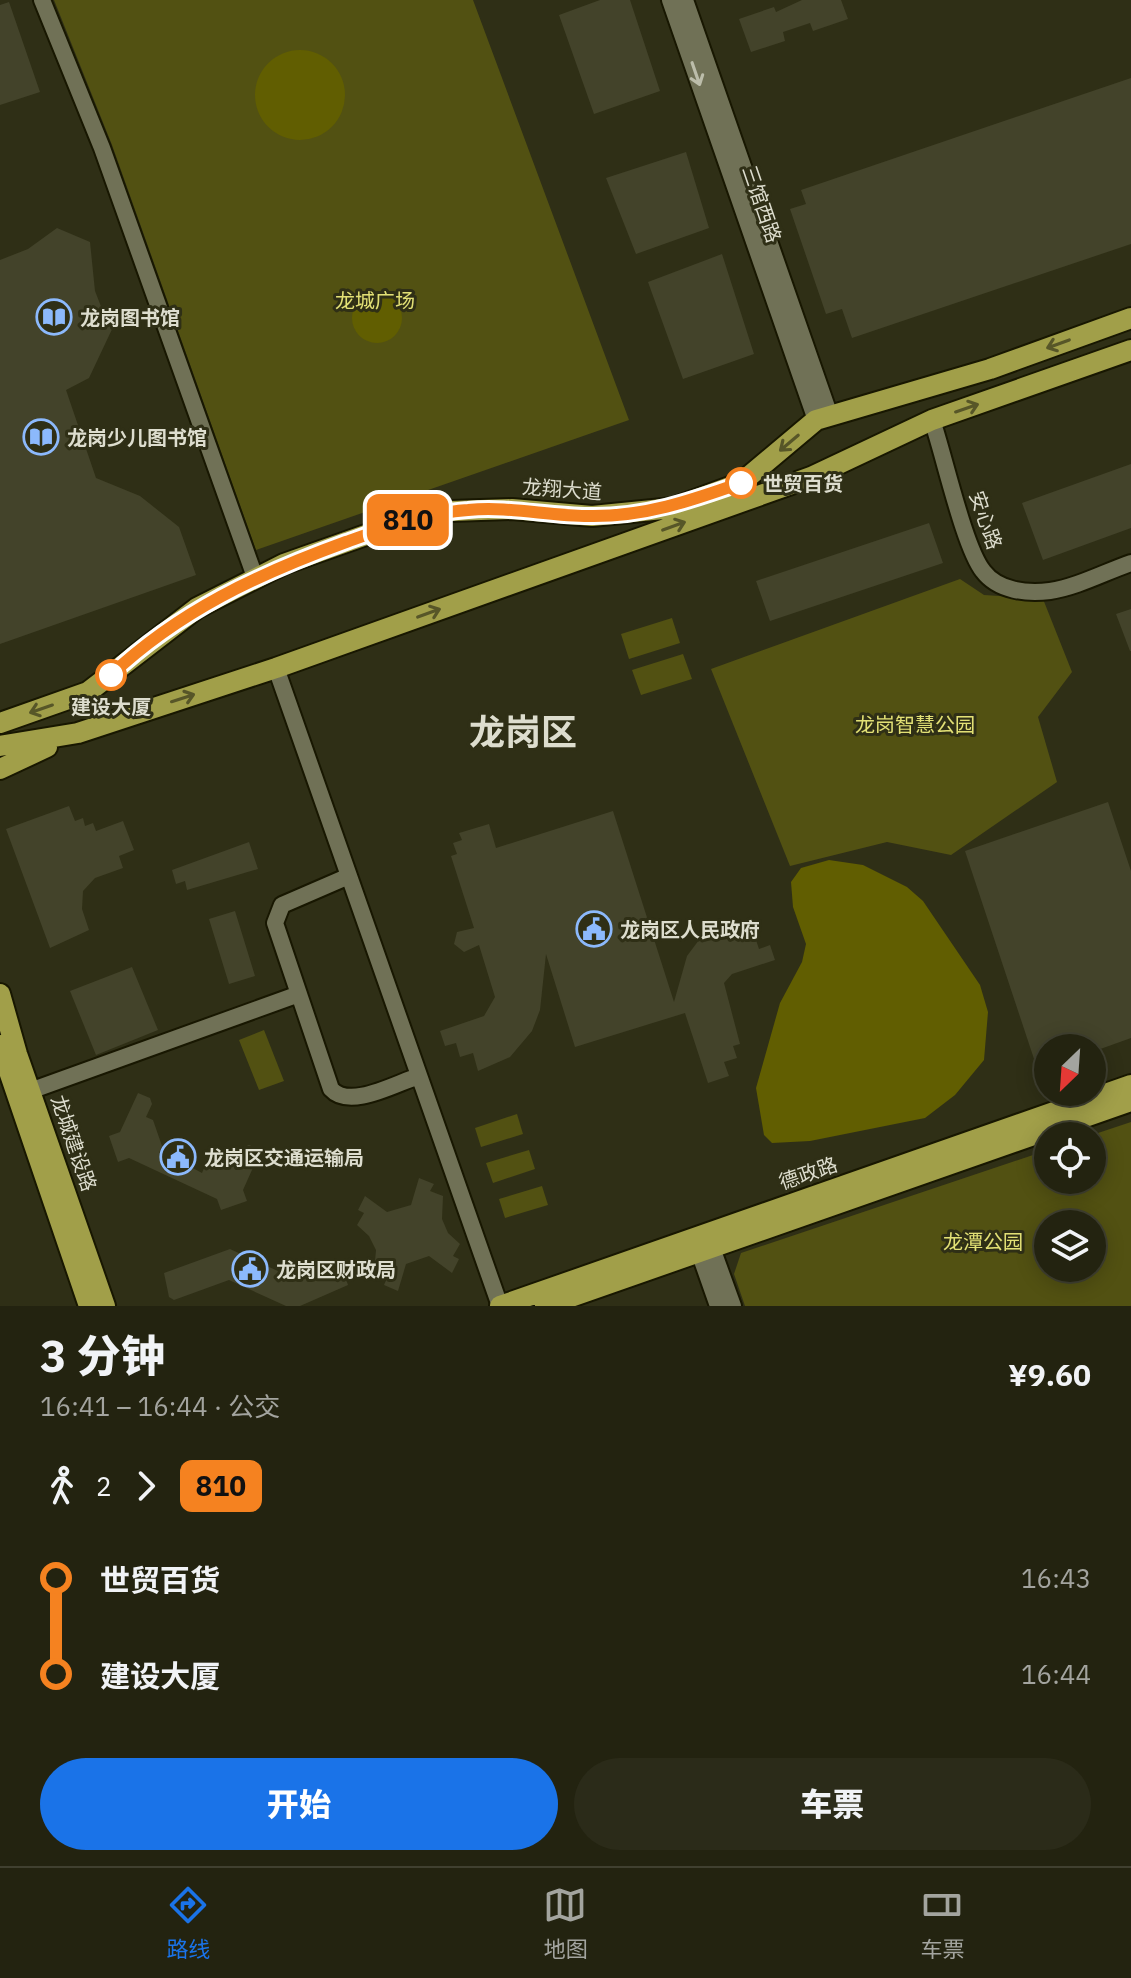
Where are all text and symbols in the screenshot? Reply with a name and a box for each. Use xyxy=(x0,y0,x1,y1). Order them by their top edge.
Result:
one-way arrow xyxy=(689,61,704,86)
street label: 三馆西路 xyxy=(736,162,788,246)
park label: 龙城广场 xyxy=(335,287,415,314)
library icon: 龙岗图书馆 xyxy=(35,298,73,336)
place label: 龙岗图书馆 xyxy=(80,304,180,331)
one-way arrow xyxy=(1045,338,1070,353)
one-way arrow xyxy=(954,400,978,414)
library icon: 龙岗少儿图书馆 xyxy=(22,418,60,456)
place label: 龙岗少儿图书馆 xyxy=(67,424,207,451)
one-way arrow xyxy=(780,434,800,452)
marker: 世贸百货 xyxy=(726,468,756,498)
place label: 世贸百货 xyxy=(763,470,843,497)
street label: 龙翔大道 xyxy=(521,473,603,505)
street label: 安心路 xyxy=(963,487,1009,553)
line badge: 810 xyxy=(362,494,454,546)
text: 810 xyxy=(383,501,433,538)
one-way arrow xyxy=(661,517,686,532)
one-way arrow xyxy=(416,605,441,619)
marker: 建设大厦 xyxy=(96,660,126,690)
one-way arrow xyxy=(170,690,195,705)
place label: 建设大厦 xyxy=(71,693,151,720)
one-way arrow xyxy=(28,703,53,718)
district label: 龙岗区 xyxy=(469,708,577,755)
park label: 龙岗智慧公园 xyxy=(855,711,975,738)
public building icon: 龙岗区人民政府 xyxy=(575,910,613,948)
place label: 龙岗区人民政府 xyxy=(620,916,760,943)
north arrow xyxy=(1034,1034,1106,1106)
map controls xyxy=(1034,1034,1106,1282)
street label: 龙城建设路 xyxy=(45,1091,103,1195)
button: locate xyxy=(1034,1122,1106,1194)
public building icon: 龙岗区交通运输局 xyxy=(159,1138,197,1176)
place label: 龙岗区交通运输局 xyxy=(204,1144,364,1171)
street label: 德政路 xyxy=(775,1150,841,1196)
button: layers xyxy=(1034,1210,1106,1282)
park label: 龙潭公园 xyxy=(943,1228,1023,1255)
public building icon: 龙岗区财政局 xyxy=(231,1250,269,1288)
place label: 龙岗区财政局 xyxy=(276,1256,396,1283)
text: 3 分钟 xyxy=(40,1327,165,1384)
text: ¥9.60 xyxy=(1008,1355,1091,1394)
text: 16:41 – 16:44 · 公交 xyxy=(40,1389,280,1423)
icon: walk xyxy=(40,1464,84,1508)
icon: forward xyxy=(124,1464,168,1508)
text: 810 xyxy=(196,1467,246,1504)
text: 2 xyxy=(96,1469,112,1503)
text: 世贸百货 xyxy=(100,1560,220,1599)
text: 16:43 xyxy=(1021,1561,1091,1595)
text: 建设大厦 xyxy=(100,1656,220,1695)
text: 16:44 xyxy=(1021,1657,1091,1691)
button: 开始 xyxy=(40,1758,558,1850)
button: 车票 xyxy=(574,1758,1091,1850)
tab: 路线 xyxy=(166,1883,211,1963)
tab: 地图 xyxy=(543,1883,588,1963)
tab: 车票 xyxy=(920,1883,965,1963)

